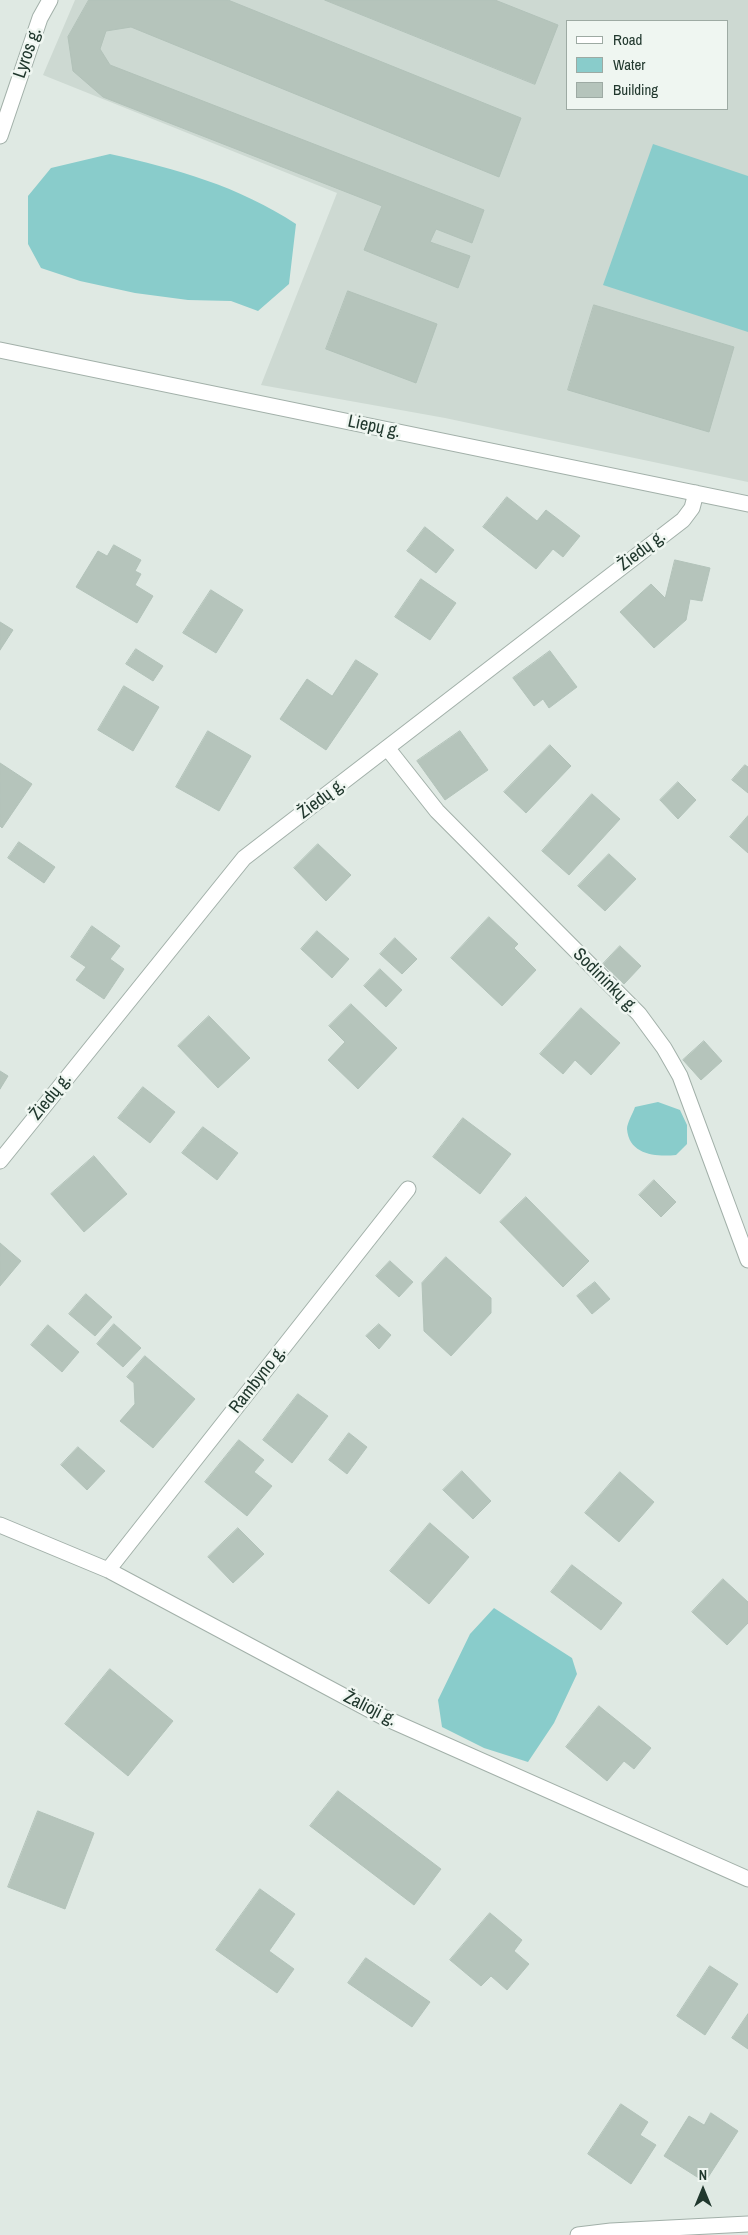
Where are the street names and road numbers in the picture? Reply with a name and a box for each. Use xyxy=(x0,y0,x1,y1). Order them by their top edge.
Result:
street label: Lyros g. xyxy=(9,25,47,81)
street label: Liepų g. xyxy=(346,411,402,443)
street label: Žiedų g. xyxy=(614,526,670,576)
street label: Žiedų g. xyxy=(294,774,350,824)
street label: Sodininkų g. xyxy=(568,944,642,1018)
street label: Žiedų g. xyxy=(26,1069,76,1125)
street label: Rambyno g. xyxy=(225,1342,291,1418)
street label: Žalioji g. xyxy=(340,1687,400,1731)

